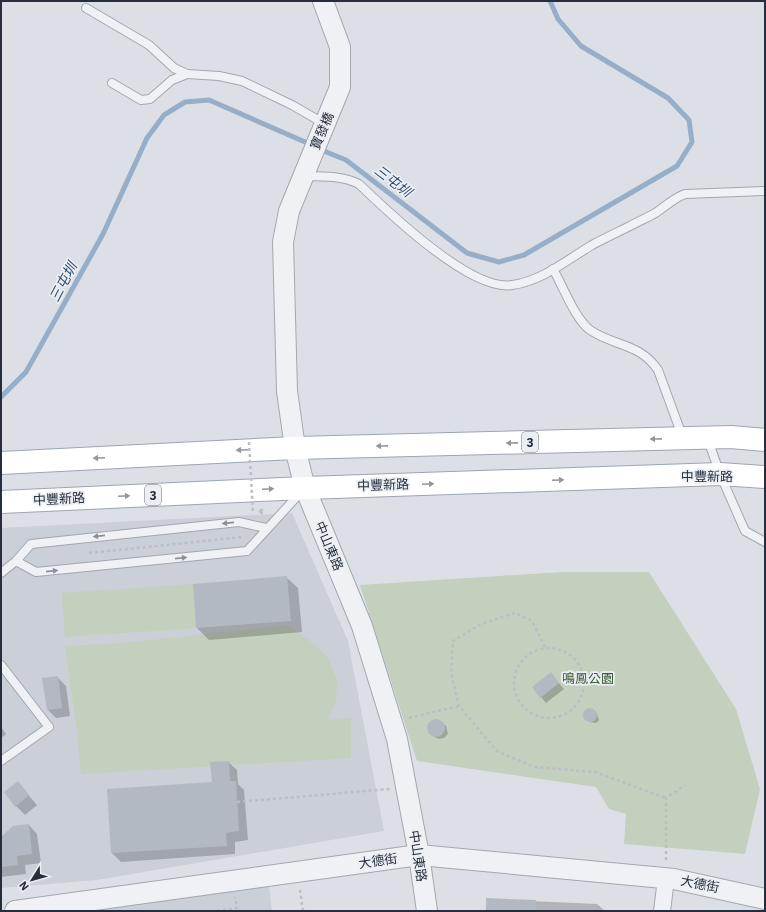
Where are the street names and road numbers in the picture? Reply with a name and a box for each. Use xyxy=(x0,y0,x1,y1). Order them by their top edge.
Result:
street label: 寶發橋 xyxy=(307,110,337,152)
road number: 3 xyxy=(522,432,538,452)
street label: 中豐新路 xyxy=(681,468,733,485)
street label: 中豐新路 xyxy=(357,476,409,494)
road number: 3 xyxy=(145,485,161,505)
street label: 中豐新路 xyxy=(33,489,85,509)
street label: 中山東路 xyxy=(311,519,347,573)
street label: 中山東路 xyxy=(406,829,430,883)
street label: 大德街 xyxy=(357,850,399,872)
street label: 大德街 xyxy=(679,872,721,896)

